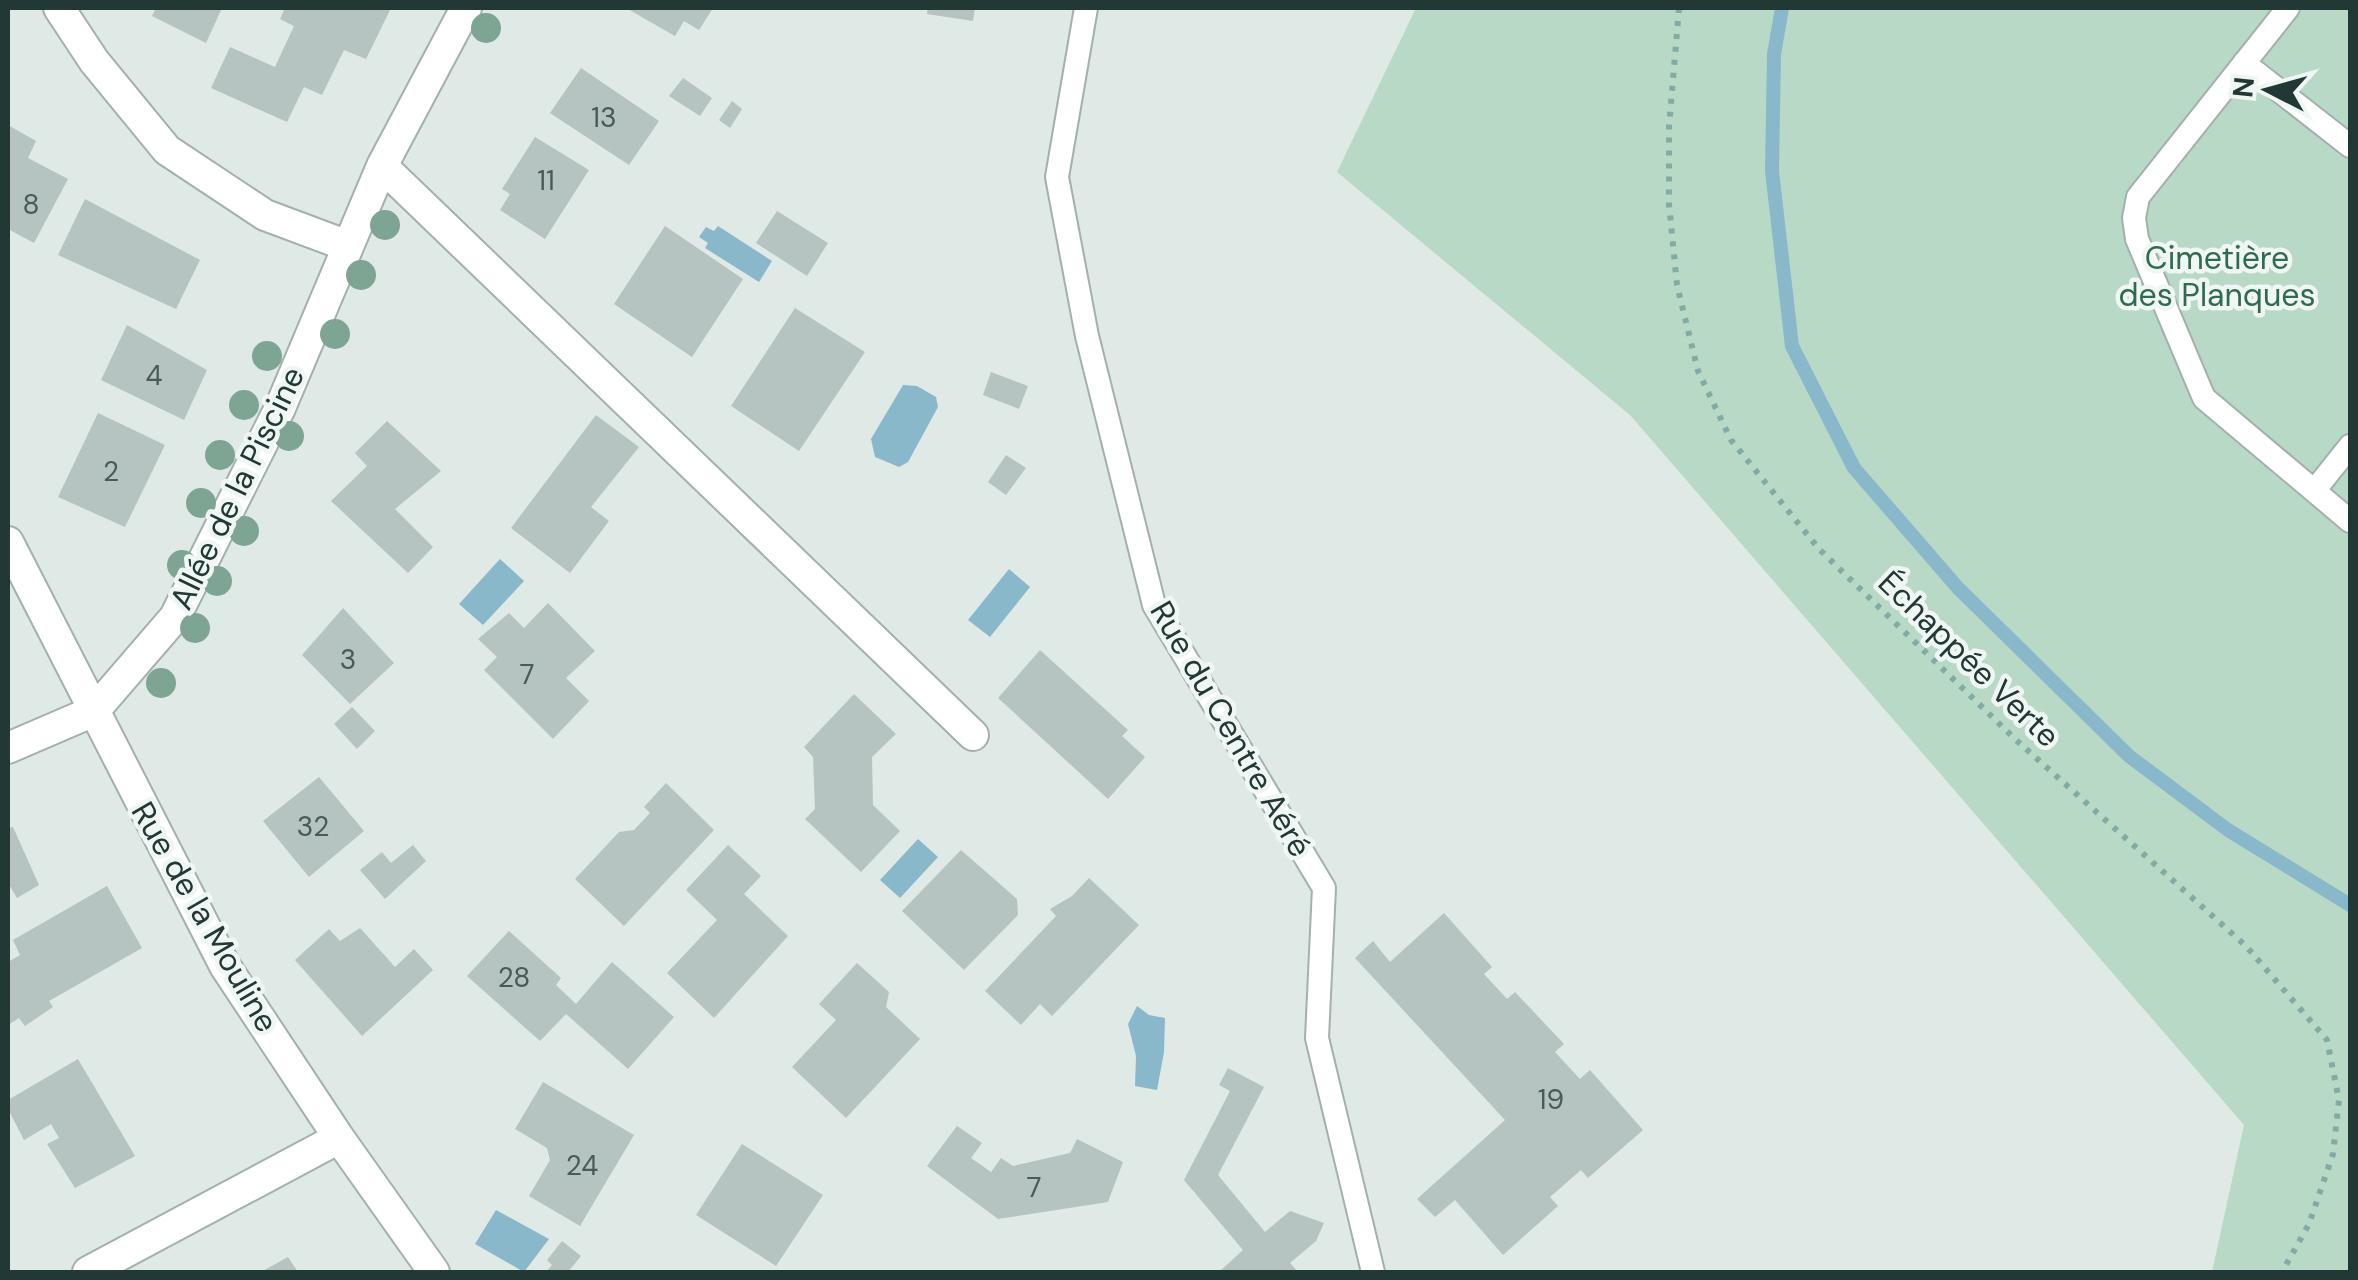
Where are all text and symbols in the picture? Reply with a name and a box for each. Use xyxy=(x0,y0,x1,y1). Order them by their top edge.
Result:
north arrow xyxy=(2218,40,2318,140)
text: N xyxy=(2224,75,2263,100)
house number: 13 xyxy=(591,99,617,136)
house number: 11 xyxy=(537,162,555,199)
house number: 8 xyxy=(22,186,40,223)
park label: Cimetière des Planques xyxy=(2119,237,2315,316)
house number: 4 xyxy=(146,357,163,394)
street label: Allée de la Piscine xyxy=(160,360,314,616)
house number: 2 xyxy=(103,453,119,490)
street label: Échappée Verte xyxy=(1869,562,2069,756)
street label: Rue du Centre Aéré xyxy=(1141,593,1321,865)
house number: 3 xyxy=(340,641,356,678)
house number: 7 xyxy=(520,656,534,693)
street label: Rue de la Mouline xyxy=(122,794,288,1040)
house number: 32 xyxy=(297,808,329,845)
house number: 28 xyxy=(498,959,530,996)
house number: 19 xyxy=(1538,1081,1564,1118)
house number: 24 xyxy=(566,1147,598,1184)
house number: 7 xyxy=(1027,1169,1041,1206)

